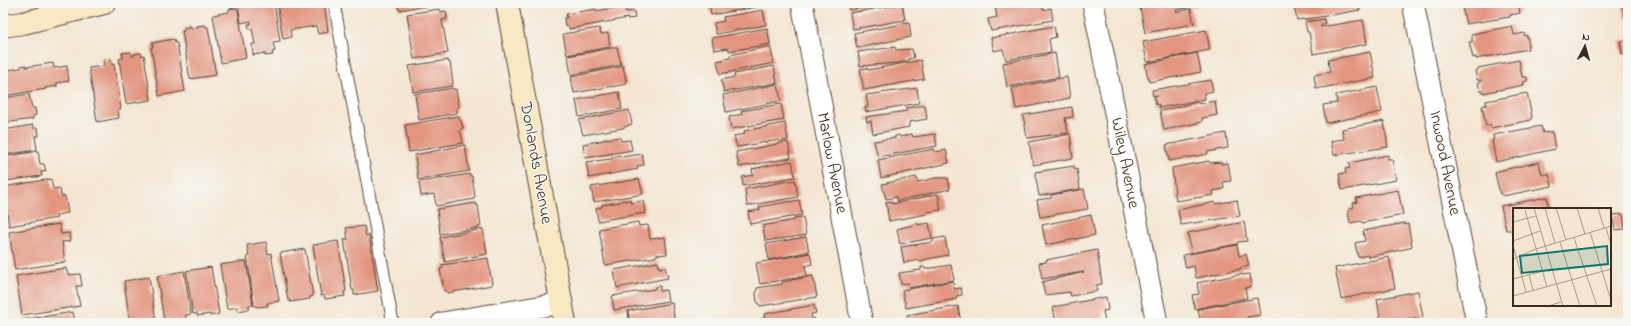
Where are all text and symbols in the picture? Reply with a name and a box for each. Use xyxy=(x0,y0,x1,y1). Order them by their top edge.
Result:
north arrow xyxy=(1565,26,1605,66)
text: N xyxy=(1581,29,1590,45)
street label: Donlands Avenue xyxy=(513,99,559,226)
street label: Inwood Avenue xyxy=(1423,109,1467,218)
street label: Marlow Avenue xyxy=(810,110,854,216)
street label: Wiley Avenue xyxy=(1103,115,1146,211)
inset map xyxy=(1513,208,1611,306)

